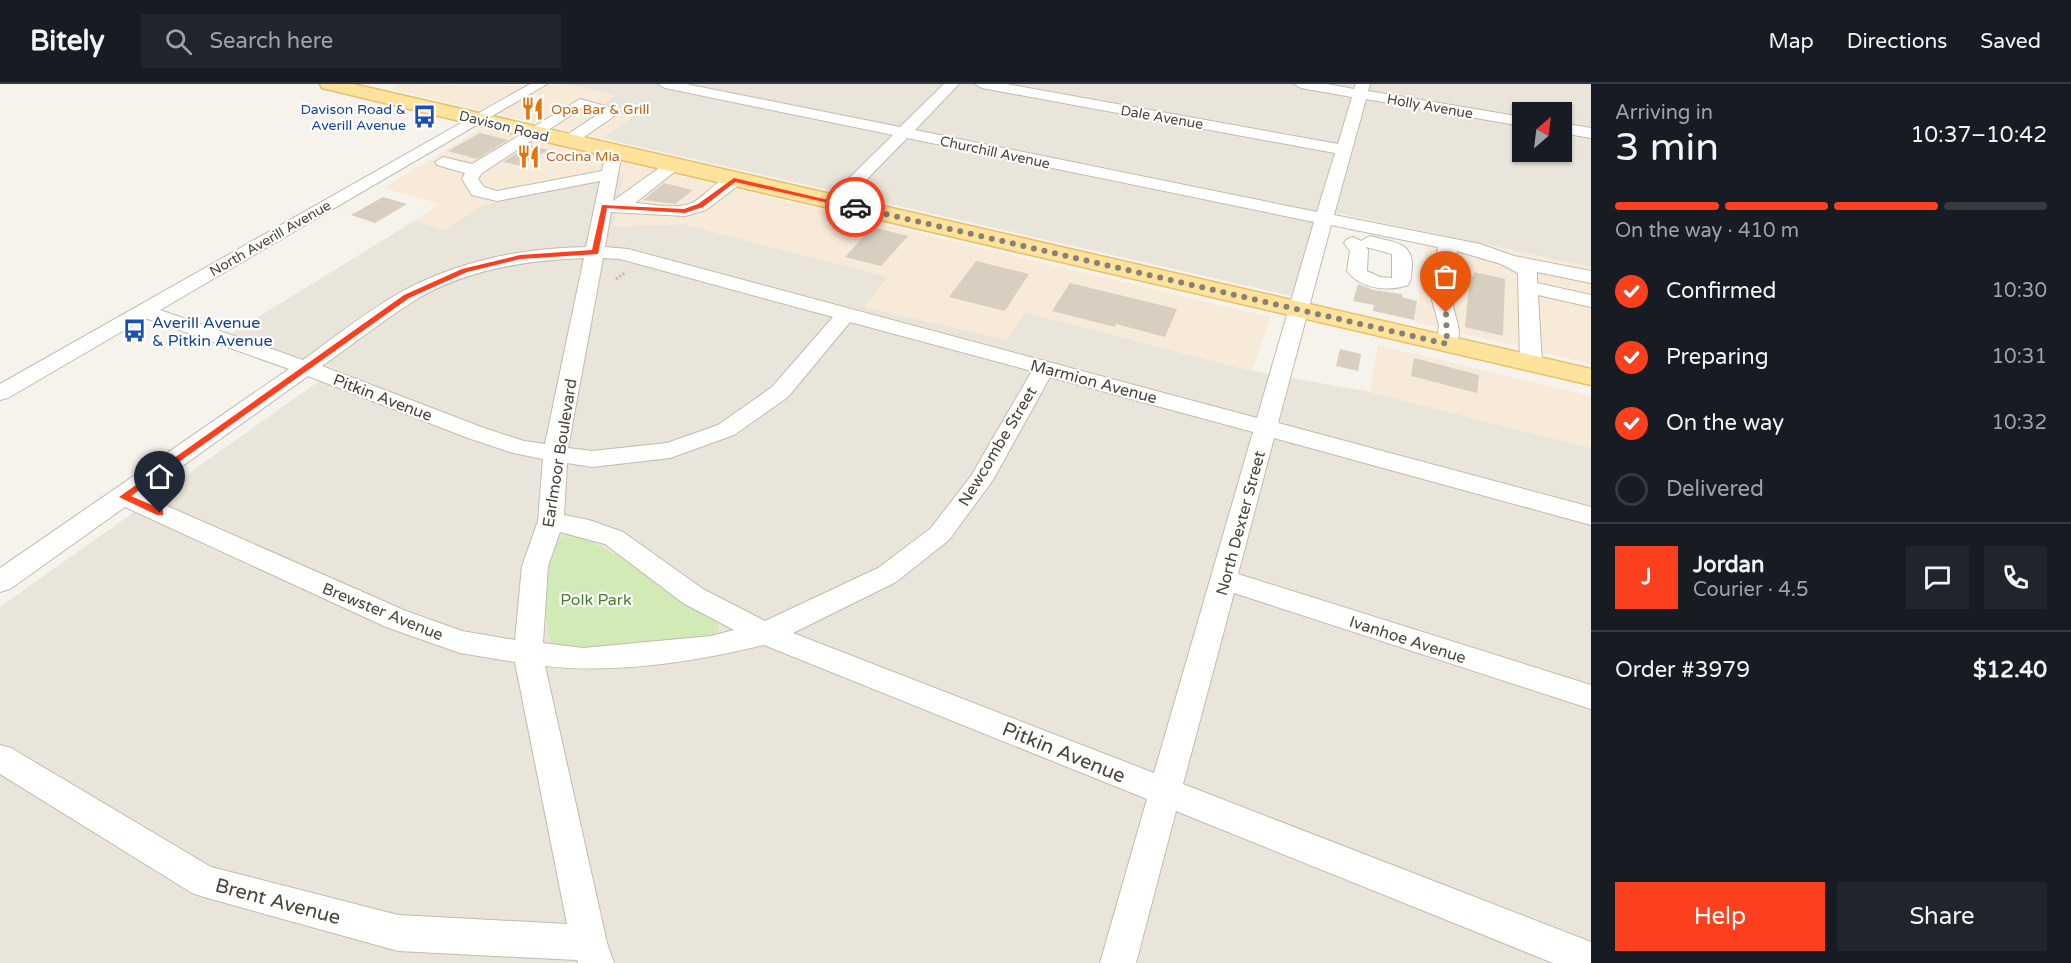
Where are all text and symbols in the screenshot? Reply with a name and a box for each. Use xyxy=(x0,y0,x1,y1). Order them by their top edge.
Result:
search box xyxy=(141,14,561,68)
text: Bitely xyxy=(30,24,105,58)
icon: search xyxy=(162,25,195,58)
text: Search here xyxy=(210,28,333,54)
text: Map xyxy=(1768,29,1814,54)
text: Directions xyxy=(1847,29,1947,54)
text: Saved xyxy=(1980,29,2041,54)
street label: Holly Avenue xyxy=(1386,91,1474,122)
restaurant icon: Opa Bar & Grill xyxy=(520,96,546,122)
place label: Davison Road & Averill Avenue xyxy=(301,101,406,134)
place label: Opa Bar & Grill xyxy=(551,101,649,118)
text: Arriving in xyxy=(1615,101,1713,125)
street label: Dale Avenue xyxy=(1119,102,1205,133)
north arrow xyxy=(1512,102,1572,162)
map controls xyxy=(1512,102,1572,162)
bus stop icon: Davison Road & Averill Avenue xyxy=(411,104,437,130)
street label: Davison Road xyxy=(457,107,550,146)
text: 10:37–10:42 xyxy=(1910,122,2047,148)
text: 3 min xyxy=(1615,124,1719,171)
street label: Churchill Avenue xyxy=(938,133,1052,172)
restaurant icon: Cocina Mia xyxy=(515,143,541,169)
place label: Cocina Mia xyxy=(546,148,620,165)
courier xyxy=(825,177,885,237)
icon: car xyxy=(839,191,872,224)
street label: North Averill Avenue xyxy=(207,197,334,280)
text: On the way · 410 m xyxy=(1615,219,1799,243)
pin xyxy=(1420,251,1471,313)
icon: bag xyxy=(1429,260,1462,293)
icon: check xyxy=(1615,275,1648,308)
text: Confirmed xyxy=(1666,278,1776,304)
text: 10:30 xyxy=(1992,279,2047,303)
place label: Averill Avenue & Pitkin Avenue xyxy=(152,313,272,351)
bus stop icon: Averill Avenue & Pitkin Avenue xyxy=(121,318,147,344)
icon: check xyxy=(1615,341,1648,374)
text: Preparing xyxy=(1666,344,1769,370)
text: 10:31 xyxy=(1992,345,2047,369)
street label: Marmion Avenue xyxy=(1028,355,1159,408)
street label: Pitkin Avenue xyxy=(330,370,435,426)
street label: Earlmoor Boulevard xyxy=(538,377,582,529)
street label: Newcombe Street xyxy=(954,383,1041,510)
icon: check xyxy=(1615,407,1648,440)
text: On the way xyxy=(1666,410,1784,436)
text: 10:32 xyxy=(1992,411,2047,435)
street label: North Dexter Street xyxy=(1212,449,1270,598)
pin xyxy=(134,451,185,513)
icon: home xyxy=(143,460,176,493)
text: Delivered xyxy=(1666,476,1764,502)
button: chat xyxy=(1906,546,1969,609)
button: phone xyxy=(1984,546,2047,609)
text: Jordan xyxy=(1693,552,1764,578)
text: J xyxy=(1641,564,1652,590)
text: Courier · 4.5 xyxy=(1693,578,1808,602)
street label: Brewster Avenue xyxy=(319,579,446,645)
park label: Polk Park xyxy=(560,590,632,610)
street label: Ivanhoe Avenue xyxy=(1347,612,1469,668)
text: Order #3979 xyxy=(1615,657,1750,683)
text: $12.40 xyxy=(1973,657,2047,683)
street label: Pitkin Avenue xyxy=(999,717,1129,789)
street label: Brent Avenue xyxy=(212,874,343,930)
button: Help xyxy=(1615,882,1825,951)
button: Share xyxy=(1837,882,2047,951)

